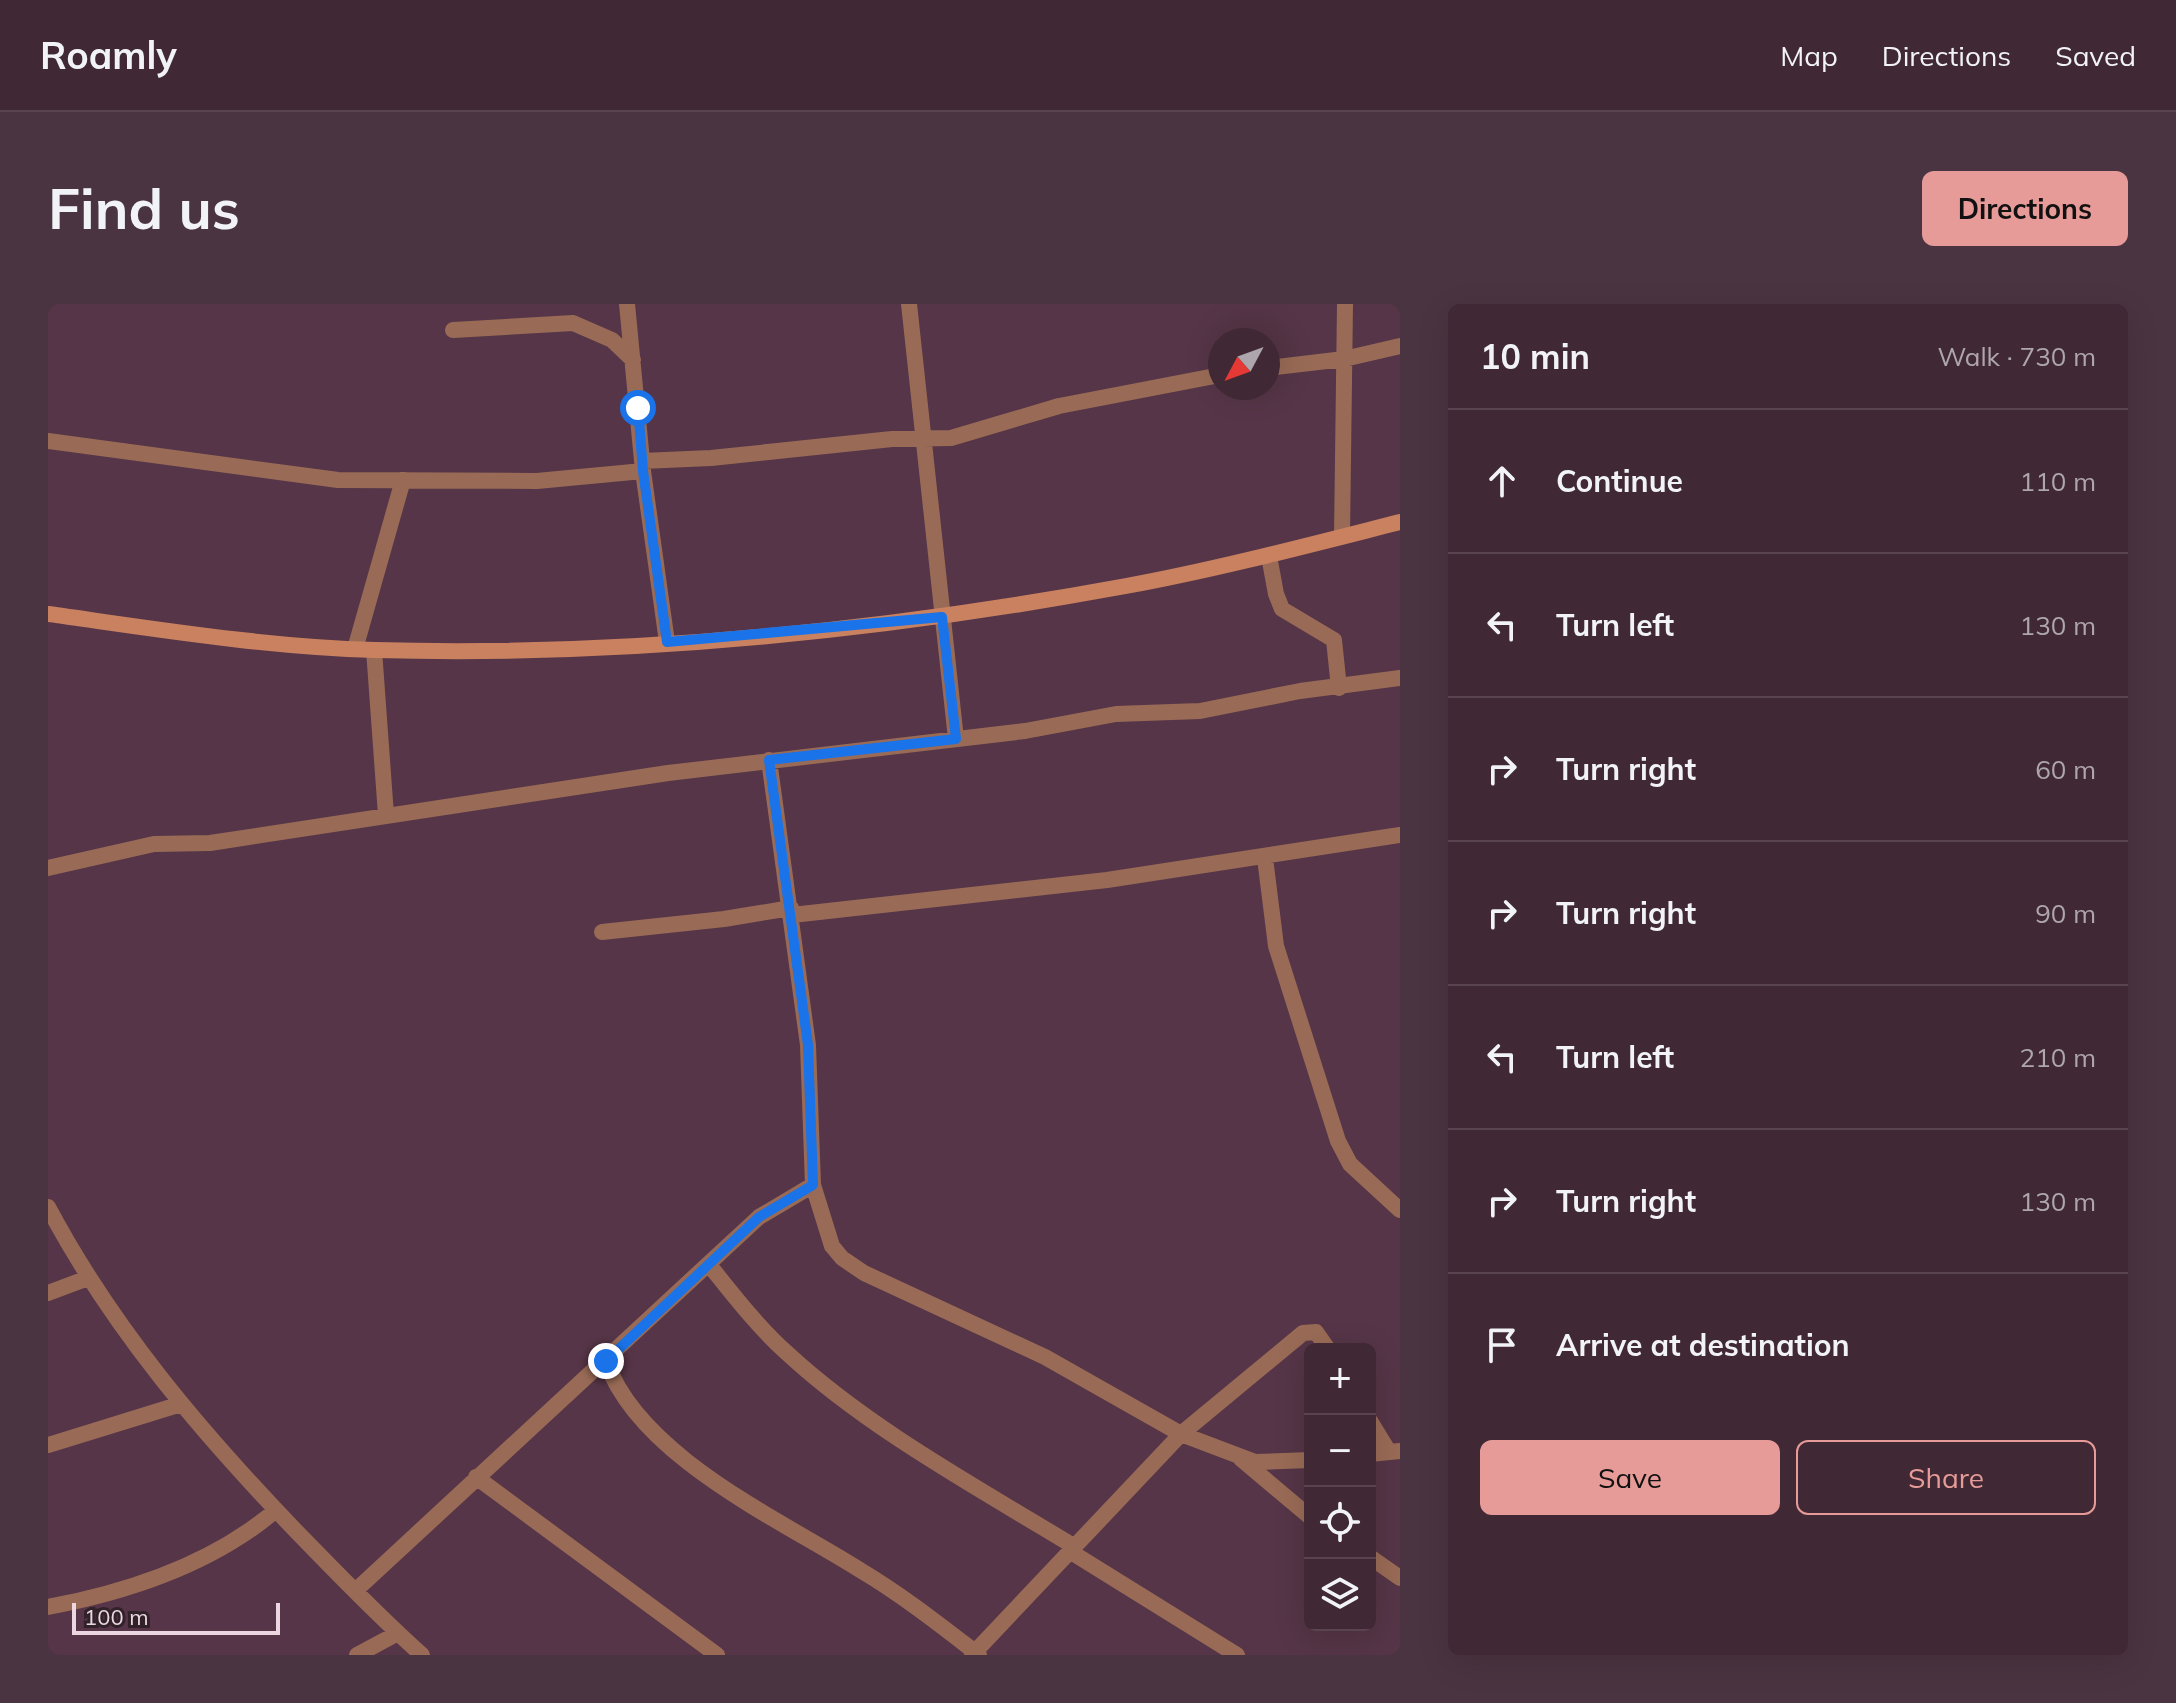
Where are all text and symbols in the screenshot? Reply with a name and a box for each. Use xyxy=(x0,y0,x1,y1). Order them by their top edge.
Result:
text: Roamly xyxy=(40,31,177,79)
text: Map xyxy=(1780,38,1838,73)
text: Directions xyxy=(1882,38,2011,73)
text: Saved xyxy=(2055,38,2136,73)
button: Directions xyxy=(1922,171,2128,246)
text: Find us xyxy=(48,173,240,243)
north arrow xyxy=(1208,328,1280,400)
text: 10 min xyxy=(1480,335,1590,378)
text: Walk · 730 m xyxy=(1937,340,2096,373)
route start xyxy=(620,390,656,426)
icon: ahead xyxy=(1480,459,1524,503)
text: Continue xyxy=(1556,462,1683,500)
text: 110 m xyxy=(2020,465,2096,498)
icon: left xyxy=(1480,603,1524,647)
text: Turn left xyxy=(1556,606,1674,644)
text: 130 m xyxy=(2020,609,2096,642)
icon: right xyxy=(1480,747,1524,791)
text: Turn right xyxy=(1556,750,1696,788)
text: 60 m xyxy=(2035,753,2096,786)
icon: right xyxy=(1480,891,1524,935)
text: Turn right xyxy=(1556,894,1696,932)
text: 90 m xyxy=(2035,897,2096,930)
icon: left xyxy=(1480,1035,1524,1079)
text: Turn left xyxy=(1556,1038,1674,1076)
text: 210 m xyxy=(2020,1041,2096,1074)
icon: right xyxy=(1480,1179,1524,1223)
text: Turn right xyxy=(1556,1182,1696,1220)
text: 130 m xyxy=(2020,1185,2096,1218)
icon: arrive xyxy=(1480,1323,1524,1367)
text: Arrive at destination xyxy=(1556,1326,1850,1364)
route end xyxy=(588,1343,624,1379)
map controls xyxy=(1304,1343,1376,1631)
button: + xyxy=(1304,1343,1376,1415)
button: − xyxy=(1304,1415,1376,1487)
button: Save xyxy=(1480,1440,1780,1515)
button: Share xyxy=(1796,1440,2096,1515)
button: locate xyxy=(1304,1487,1376,1559)
button: layers xyxy=(1304,1559,1376,1631)
scale bar xyxy=(72,1599,280,1635)
text: 100 m xyxy=(84,1603,149,1631)

